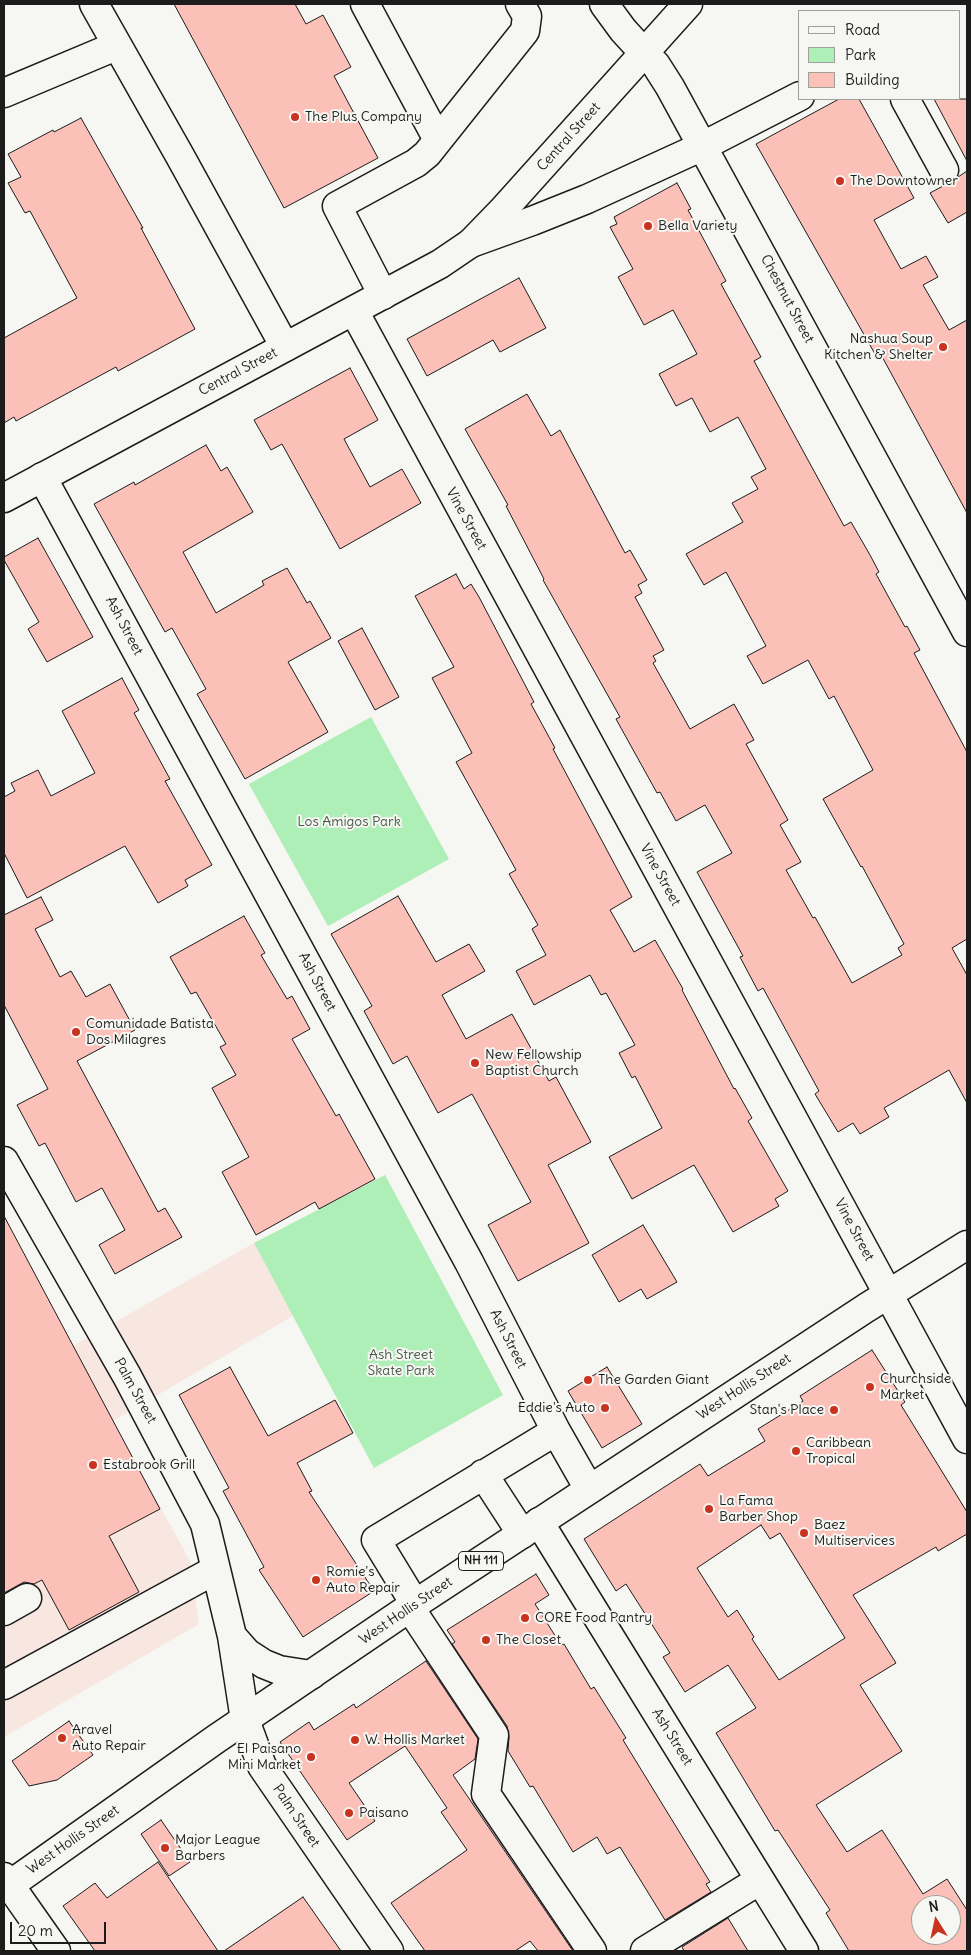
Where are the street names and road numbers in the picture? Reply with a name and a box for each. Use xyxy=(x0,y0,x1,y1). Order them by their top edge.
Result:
street label: Central Street xyxy=(534,99,604,175)
street label: Chestnut Street xyxy=(757,252,817,346)
street label: Central Street xyxy=(196,344,280,400)
street label: Vine Street xyxy=(442,485,490,553)
street label: Ash Street xyxy=(102,594,146,658)
street label: Vine Street xyxy=(636,841,684,909)
street label: Ash Street xyxy=(295,950,339,1014)
street label: Vine Street xyxy=(831,1196,877,1264)
street label: Ash Street xyxy=(486,1307,530,1371)
street label: West Hollis Street xyxy=(694,1350,794,1424)
street label: Palm Street xyxy=(110,1355,160,1427)
road number: NH 111 xyxy=(458,1552,504,1570)
street label: West Hollis Street xyxy=(356,1574,456,1648)
street label: Ash Street xyxy=(648,1705,696,1769)
street label: Palm Street xyxy=(269,1781,323,1851)
street label: West Hollis Street xyxy=(24,1802,122,1878)

